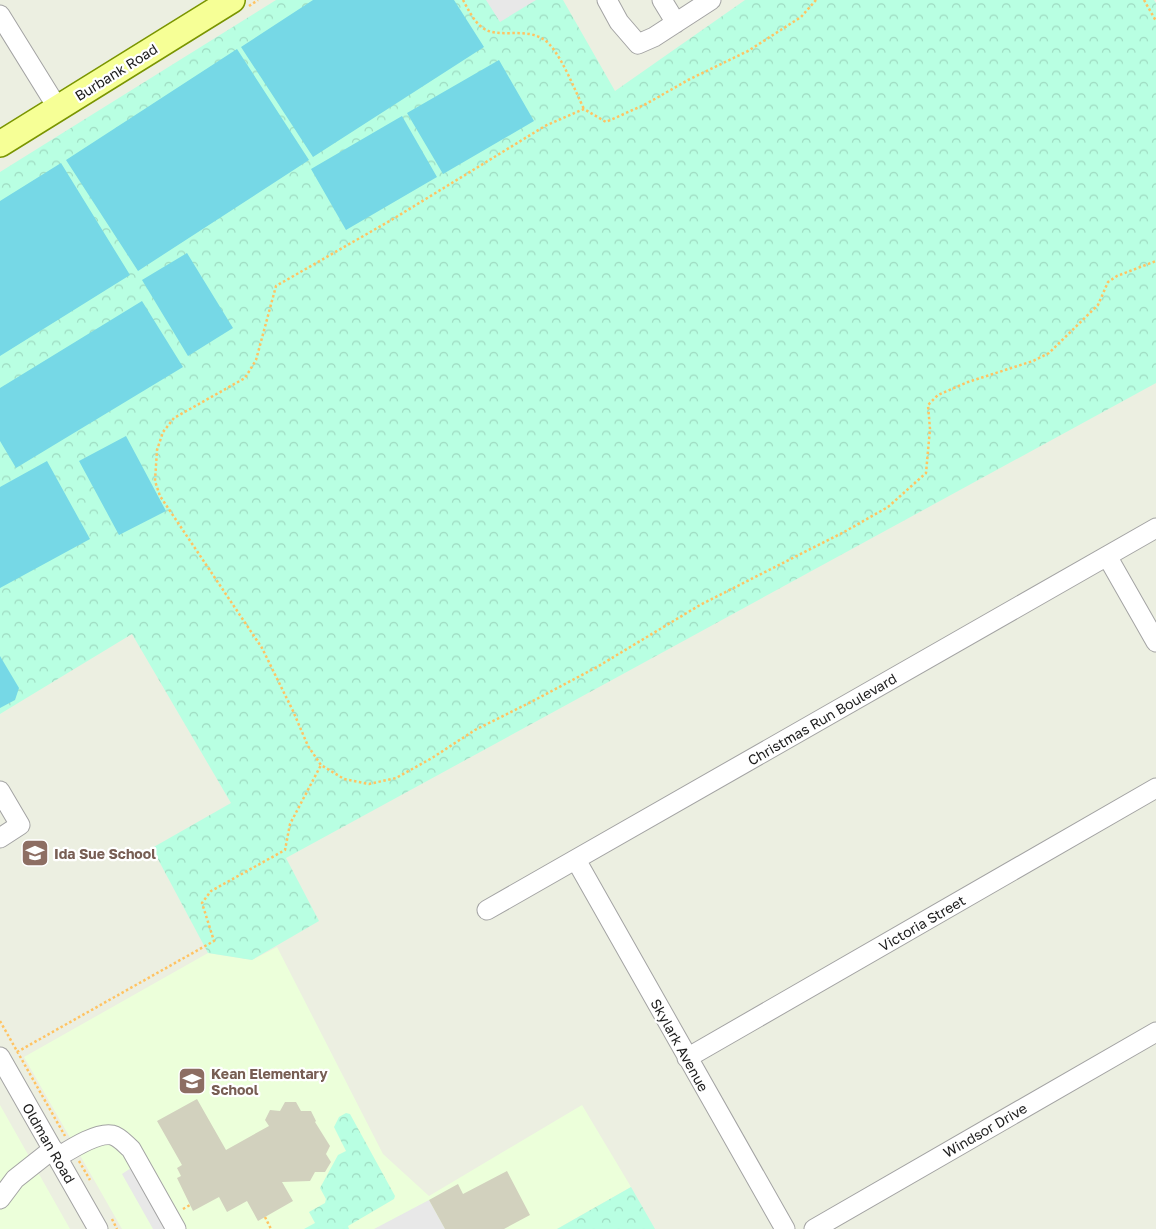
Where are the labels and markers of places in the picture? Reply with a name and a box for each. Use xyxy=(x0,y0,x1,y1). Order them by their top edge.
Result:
school or university icon: Ida Sue School xyxy=(20,838,50,868)
place label: Ida Sue School xyxy=(54,845,156,862)
place label: Kean Elementary School xyxy=(211,1065,328,1098)
school or university icon: Kean Elementary School xyxy=(177,1066,207,1096)

